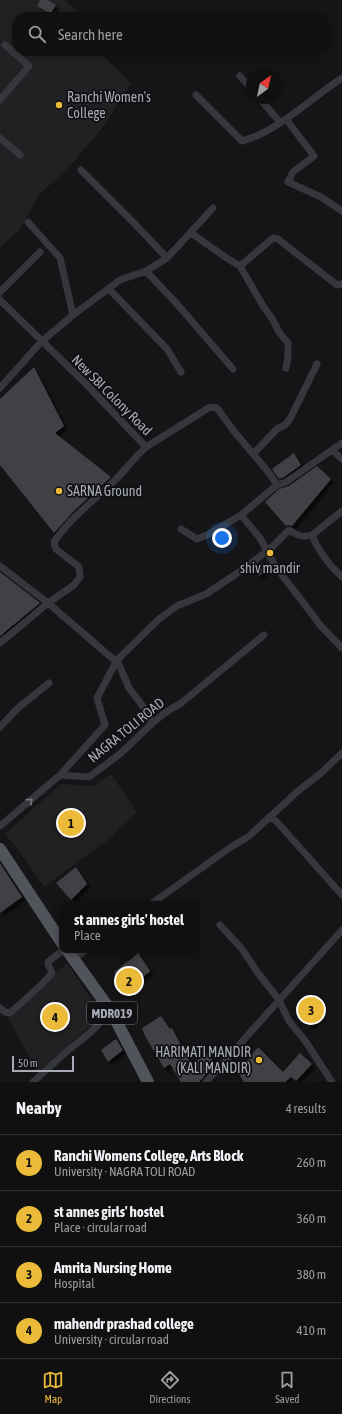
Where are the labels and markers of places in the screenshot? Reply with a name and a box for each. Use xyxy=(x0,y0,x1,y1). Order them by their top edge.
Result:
place label: Ranchi Women's College xyxy=(67,89,151,121)
marker: Ranchi Women's College xyxy=(54,100,64,110)
place label: SARNA Ground xyxy=(67,483,142,499)
marker: SARNA Ground xyxy=(54,486,64,496)
marker: shiv mandir xyxy=(265,548,275,558)
place label: shiv mandir xyxy=(240,560,301,576)
pin: 1 xyxy=(58,808,84,838)
pin: 2 xyxy=(116,966,142,996)
pin: 3 xyxy=(298,995,324,1025)
pin: 4 xyxy=(42,1002,68,1032)
place label: HARIMATI MANDIR (KALI MANDIR) xyxy=(155,1044,251,1076)
marker: HARIMATI MANDIR (KALI MANDIR) xyxy=(254,1055,264,1065)

